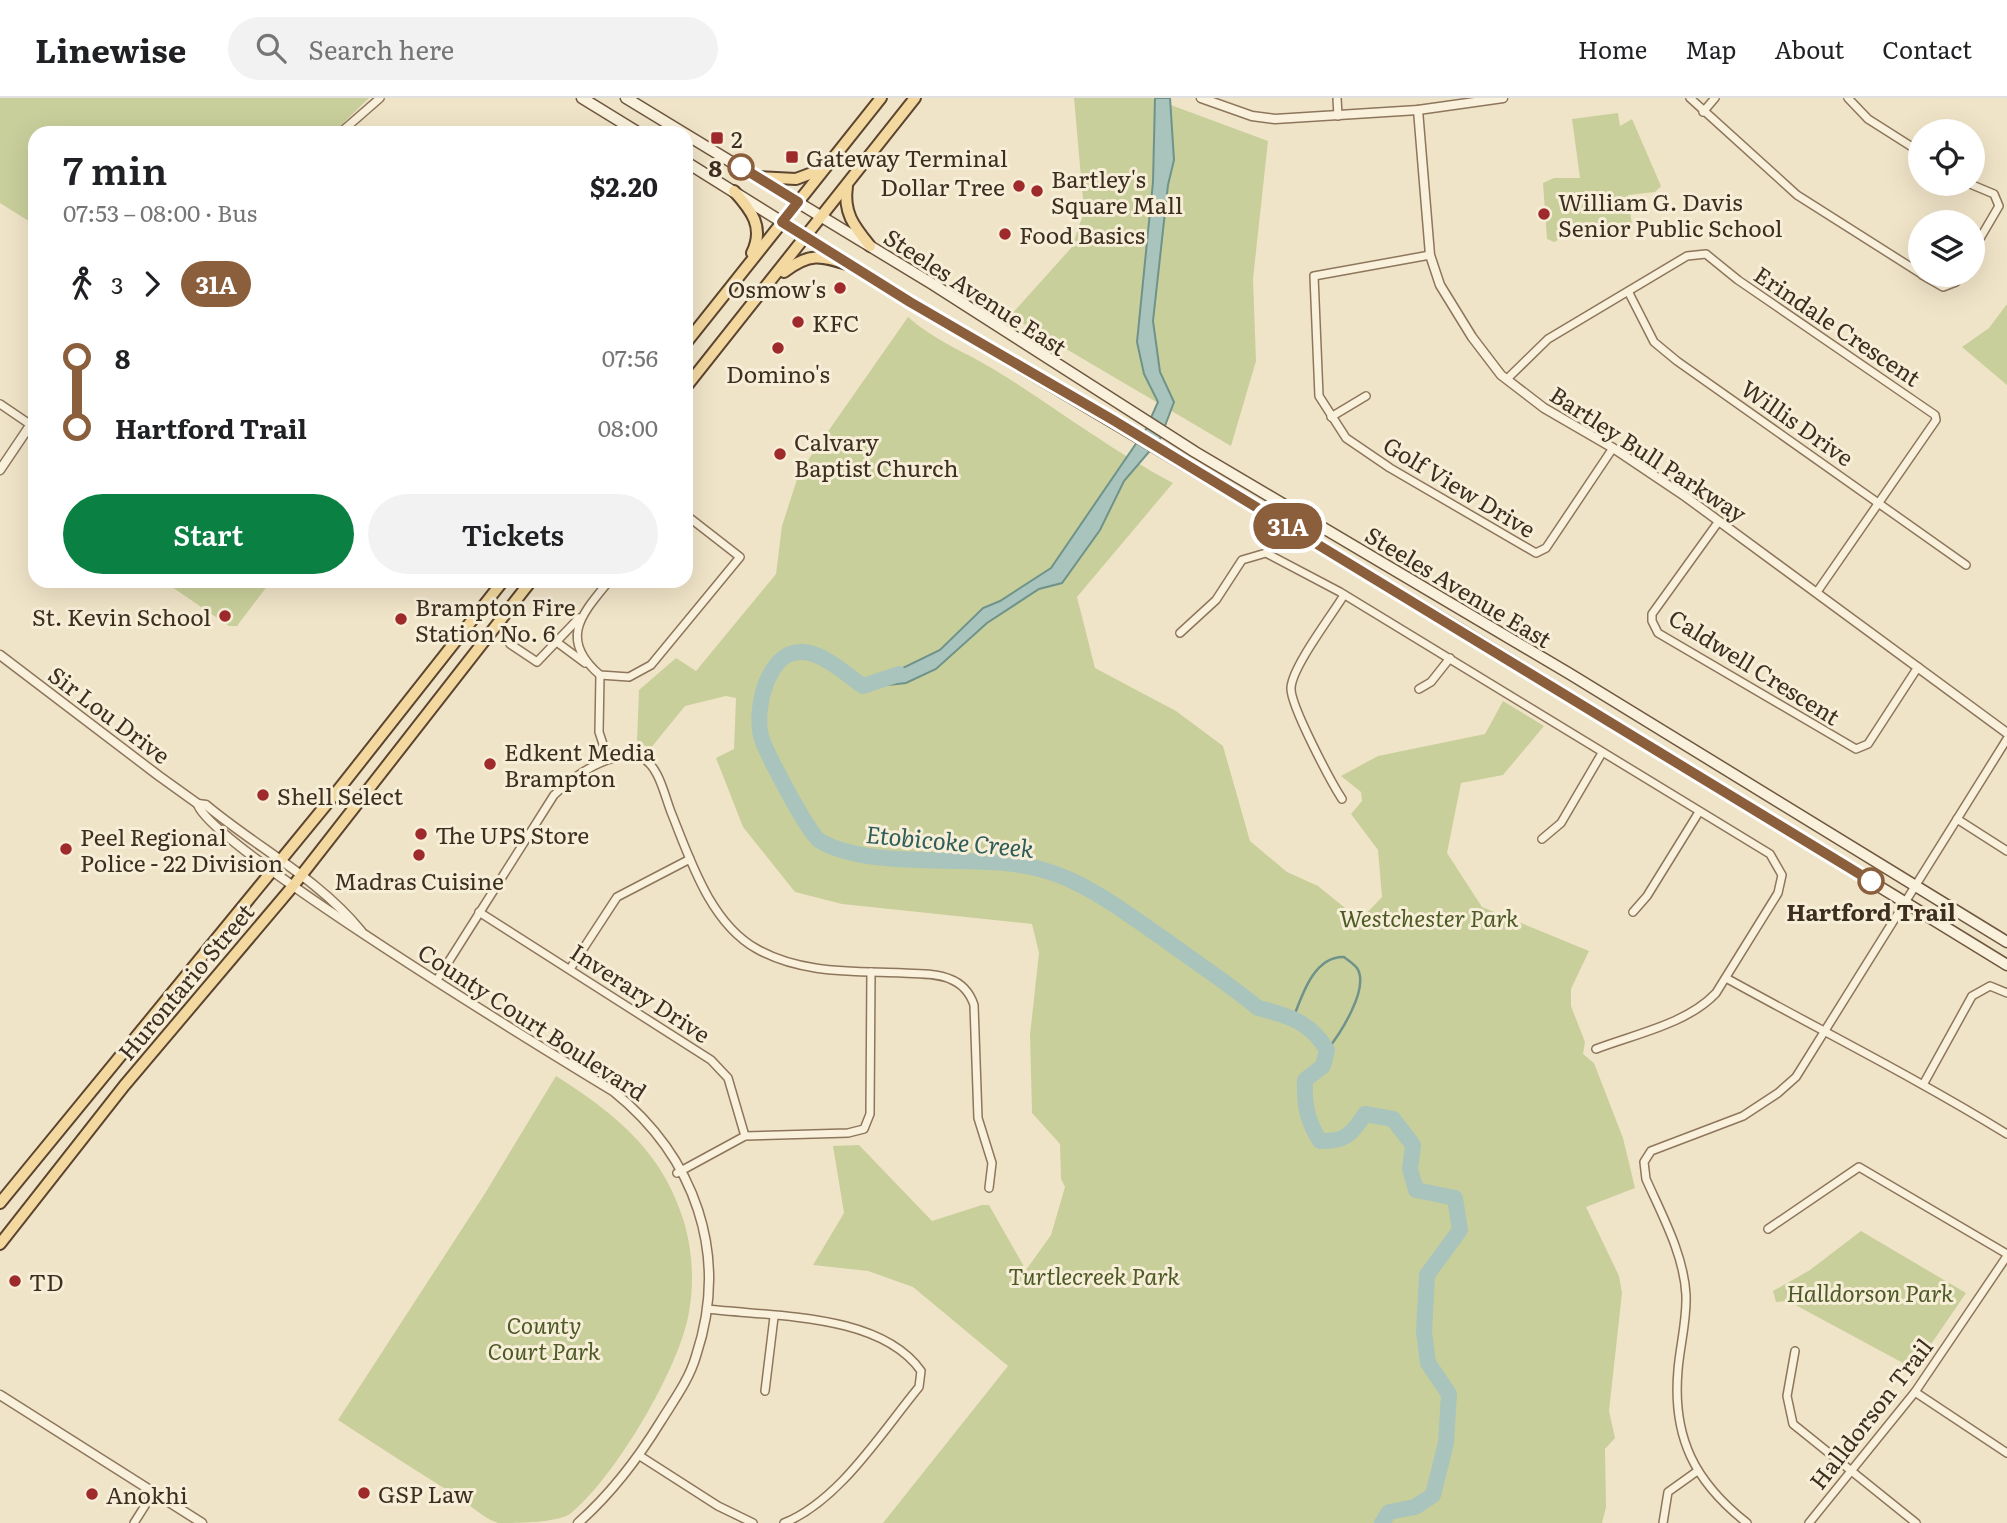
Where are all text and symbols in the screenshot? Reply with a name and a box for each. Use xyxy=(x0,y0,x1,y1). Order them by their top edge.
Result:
search box xyxy=(228,17,718,80)
text: Linewise xyxy=(35,24,186,73)
icon: search xyxy=(252,29,290,67)
text: Search here xyxy=(308,29,454,68)
text: Home xyxy=(1578,31,1647,66)
text: Map xyxy=(1685,31,1736,66)
text: About xyxy=(1774,31,1844,66)
text: Contact xyxy=(1882,31,1972,66)
map controls xyxy=(1908,119,1985,287)
button: locate xyxy=(1908,119,1985,196)
place label: 2 xyxy=(731,121,743,155)
marker: 2 xyxy=(709,130,725,146)
text: 7 min xyxy=(63,140,167,197)
place label: Gateway Terminal xyxy=(806,140,1008,174)
marker: Gateway Terminal xyxy=(784,149,800,165)
place label: 8 xyxy=(708,150,722,184)
marker: 8 xyxy=(728,154,754,180)
place label: Bartley's Square Mall xyxy=(1051,161,1183,221)
text: $2.20 xyxy=(590,166,658,205)
place label: Dollar Tree xyxy=(880,169,1005,203)
marker: Dollar Tree xyxy=(1011,178,1027,194)
marker: Bartley's Square Mall xyxy=(1029,183,1045,199)
place label: William G. Davis Senior Public School xyxy=(1558,184,1783,244)
text: 07:53 – 08:00 · Bus xyxy=(63,195,257,229)
marker: William G. Davis Senior Public School xyxy=(1536,206,1552,222)
button: layers xyxy=(1908,210,1985,287)
place label: Food Basics xyxy=(1019,217,1145,251)
street label: Steeles Avenue East xyxy=(878,219,1075,363)
marker: Food Basics xyxy=(997,226,1013,242)
street label: Erindale Crescent xyxy=(1748,257,1929,394)
icon: walk xyxy=(63,265,101,303)
icon: forward xyxy=(133,265,171,303)
text: 31A xyxy=(195,266,237,301)
text: 3 xyxy=(111,267,123,301)
place label: Osmow's xyxy=(728,271,826,305)
marker: Osmow's xyxy=(832,280,848,296)
place label: KFC xyxy=(812,305,859,339)
marker: KFC xyxy=(790,314,806,330)
text: 8 xyxy=(115,338,130,377)
text: 07:56 xyxy=(602,340,658,374)
marker: Domino's xyxy=(770,340,786,356)
place label: Domino's xyxy=(726,356,830,390)
street label: Willis Drive xyxy=(1735,371,1861,473)
street label: Bartley Bull Parkway xyxy=(1544,377,1755,530)
text: Hartford Trail xyxy=(115,408,307,447)
text: 08:00 xyxy=(598,410,658,444)
place label: Calvary Baptist Church xyxy=(794,424,958,484)
street label: Golf View Drive xyxy=(1377,427,1543,545)
marker: Calvary Baptist Church xyxy=(772,446,788,462)
button: Start xyxy=(63,494,354,574)
button: Tickets xyxy=(368,494,658,574)
line badge: 31A xyxy=(1248,503,1328,549)
text: 31A xyxy=(1267,508,1309,543)
street label: Steeles Avenue East xyxy=(1359,517,1559,656)
place label: Brampton Fire Station No. 6 xyxy=(415,589,576,649)
place label: St. Kevin School xyxy=(32,599,211,633)
street label: Caldwell Crescent xyxy=(1663,600,1848,733)
marker: St. Kevin School xyxy=(217,608,233,624)
marker: Brampton Fire Station No. 6 xyxy=(393,611,409,627)
street label: Sir Lou Drive xyxy=(42,657,178,771)
place label: Edkent Media Brampton xyxy=(504,734,656,794)
marker: Edkent Media Brampton xyxy=(482,756,498,772)
place label: Shell Select xyxy=(277,778,404,812)
marker: Shell Select xyxy=(255,787,271,803)
water label: Etobicoke Creek xyxy=(864,815,1036,865)
place label: The UPS Store xyxy=(435,817,589,851)
place label: Peel Regional Police - 22 Division xyxy=(80,819,283,879)
marker: The UPS Store xyxy=(413,826,429,842)
marker: Peel Regional Police - 22 Division xyxy=(58,841,74,857)
marker: Madras Cuisine xyxy=(411,847,427,863)
place label: Madras Cuisine xyxy=(334,863,504,897)
marker: Hartford Trail xyxy=(1858,868,1884,894)
place label: Hartford Trail xyxy=(1786,894,1956,928)
street label: Hurontario Street xyxy=(109,895,261,1067)
park label: Westchester Park xyxy=(1339,900,1519,934)
street label: County Court Boulevard xyxy=(412,934,654,1108)
street label: Inverary Drive xyxy=(564,934,718,1050)
park label: Turtlecreek Park xyxy=(1008,1258,1180,1292)
place label: TD xyxy=(29,1264,64,1298)
marker: TD xyxy=(7,1273,23,1289)
park label: Halldorson Park xyxy=(1786,1275,1954,1309)
park label: County Court Park xyxy=(488,1307,601,1367)
street label: Halldorson Trail xyxy=(1800,1330,1940,1496)
place label: GSP Law xyxy=(378,1476,474,1510)
place label: Anokhi xyxy=(106,1477,188,1511)
marker: GSP Law xyxy=(356,1485,372,1501)
marker: Anokhi xyxy=(84,1486,100,1502)

